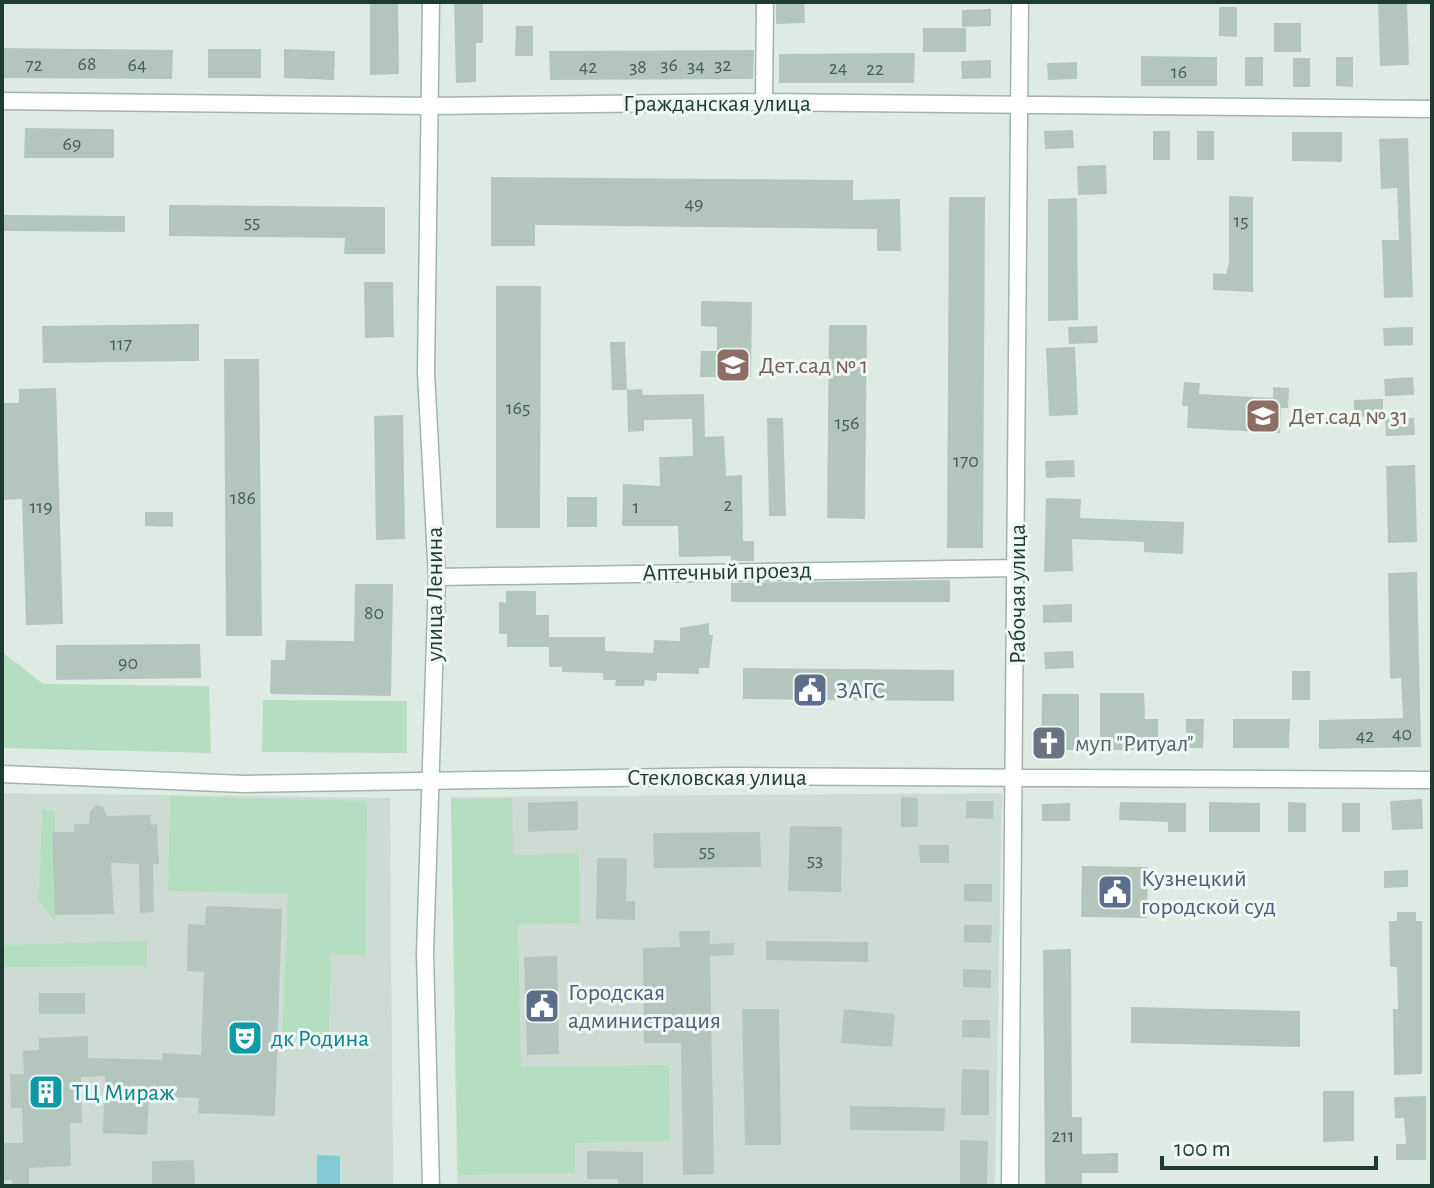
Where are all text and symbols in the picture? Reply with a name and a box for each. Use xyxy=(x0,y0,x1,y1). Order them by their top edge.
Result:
house number: 68 xyxy=(78,54,96,74)
house number: 72 xyxy=(25,55,43,75)
house number: 64 xyxy=(127,55,147,75)
house number: 36 xyxy=(660,55,678,75)
house number: 32 xyxy=(714,55,732,75)
house number: 34 xyxy=(687,56,705,76)
house number: 42 xyxy=(579,57,597,77)
house number: 38 xyxy=(629,57,647,77)
house number: 24 xyxy=(829,58,847,78)
house number: 22 xyxy=(866,59,884,79)
house number: 16 xyxy=(1171,62,1187,82)
street label: Гражданская улица xyxy=(623,92,811,116)
house number: 69 xyxy=(63,134,81,154)
house number: 49 xyxy=(684,194,704,214)
house number: 15 xyxy=(1233,211,1249,231)
house number: 55 xyxy=(244,212,260,232)
house number: 117 xyxy=(110,334,132,354)
school or university icon: Дет.сад № 1 xyxy=(714,346,752,384)
place label: Дет.сад № 1 xyxy=(759,354,868,378)
school or university icon: Дет.сад № 31 xyxy=(1244,397,1282,435)
house number: 165 xyxy=(506,398,530,418)
place label: Дет.сад № 31 xyxy=(1289,405,1408,429)
house number: 156 xyxy=(835,413,859,433)
house number: 170 xyxy=(953,451,979,471)
house number: 186 xyxy=(230,488,256,508)
house number: 2 xyxy=(723,495,733,515)
house number: 119 xyxy=(29,497,53,517)
house number: 1 xyxy=(633,497,639,517)
street label: Рабочая улица xyxy=(1006,524,1030,664)
street label: улица Ленина xyxy=(423,527,447,662)
street label: Аптечный проезд xyxy=(642,559,812,585)
house number: 80 xyxy=(364,603,384,623)
house number: 90 xyxy=(118,653,138,673)
public building icon: ЗАГС xyxy=(791,671,829,709)
place label: ЗАГС xyxy=(836,679,885,703)
church icon: муп "Ритуал" xyxy=(1030,724,1068,762)
house number: 40 xyxy=(1392,724,1412,744)
house number: 42 xyxy=(1356,726,1374,746)
place label: муп "Ритуал" xyxy=(1075,732,1194,756)
street label: Стекловская улица xyxy=(627,766,807,790)
house number: 55 xyxy=(699,841,715,861)
house number: 53 xyxy=(807,850,823,870)
place label: Кузнецкий городской суд xyxy=(1141,867,1276,919)
public building icon: Кузнецкий городской суд xyxy=(1096,873,1134,911)
place label: Городская администрация xyxy=(568,981,721,1033)
public building icon: Городская администрация xyxy=(523,987,561,1025)
theatre icon: дк Родина xyxy=(226,1019,264,1057)
place label: дк Родина xyxy=(271,1027,369,1051)
building icon: ТЦ Мираж xyxy=(27,1073,65,1111)
place label: ТЦ Мираж xyxy=(72,1081,175,1105)
scale bar xyxy=(1162,1120,1376,1170)
house number: 211 xyxy=(1052,1126,1074,1146)
text: 100 m xyxy=(1174,1137,1231,1161)

